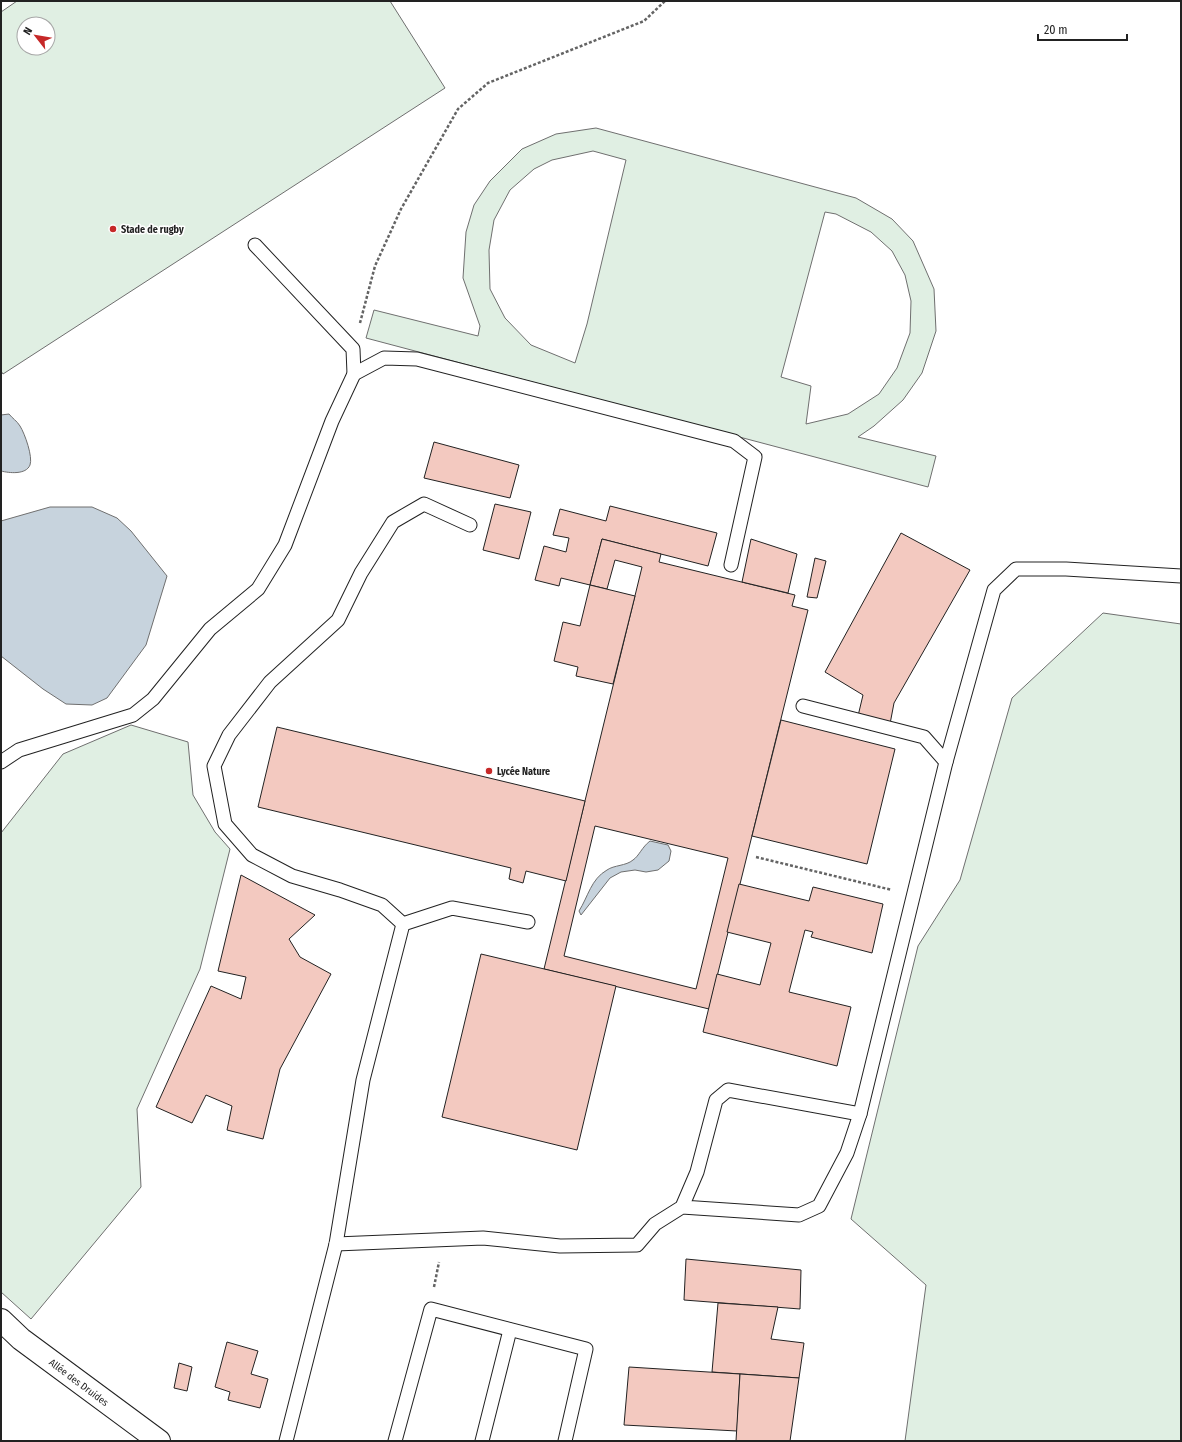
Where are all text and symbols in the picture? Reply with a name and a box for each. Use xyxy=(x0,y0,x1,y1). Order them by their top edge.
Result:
north arrow xyxy=(16,16,56,56)
scale bar xyxy=(1038,16,1127,42)
text: 20 m xyxy=(1044,23,1068,37)
text: N xyxy=(21,25,35,37)
marker: Stade de rugby xyxy=(108,224,118,234)
place label: Stade de rugby xyxy=(121,224,184,236)
place label: Lycée Nature xyxy=(497,765,550,778)
marker: Lycée Nature xyxy=(484,766,494,776)
street label: Allée des Druides xyxy=(46,1357,110,1409)

